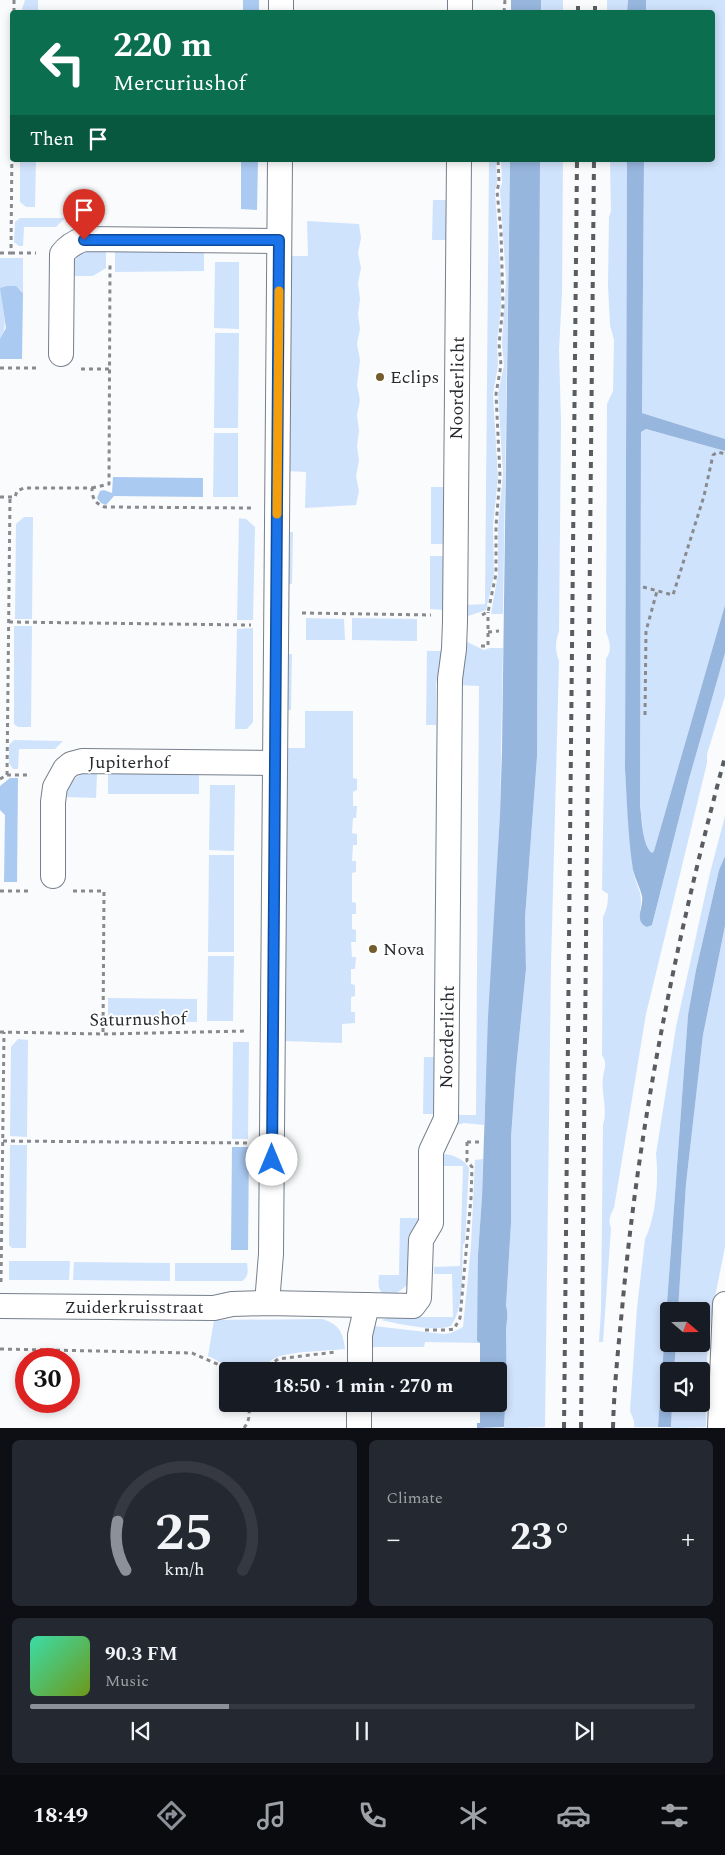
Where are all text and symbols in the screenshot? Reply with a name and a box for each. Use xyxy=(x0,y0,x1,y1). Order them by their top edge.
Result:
text: 220 m xyxy=(113,19,212,72)
icon: left xyxy=(30,30,95,95)
text: Mercuriushof xyxy=(113,67,246,100)
text: Then xyxy=(30,125,74,154)
icon: arrive xyxy=(84,125,112,153)
pin xyxy=(63,189,105,240)
icon: arrive xyxy=(70,196,98,224)
street label: Noorderlicht xyxy=(443,336,472,440)
place label: Eclips xyxy=(390,364,439,391)
marker: Eclips xyxy=(374,371,386,383)
street label: Jupiterhof xyxy=(88,749,172,776)
place label: Nova xyxy=(383,936,425,963)
marker: Nova xyxy=(367,943,379,955)
street label: Noorderlicht xyxy=(433,985,462,1089)
street label: Saturnushof xyxy=(89,1005,189,1034)
position arrow xyxy=(245,1133,297,1185)
street label: Zuiderkruisstraat xyxy=(64,1294,204,1321)
north arrow xyxy=(660,1302,710,1352)
map controls xyxy=(660,1302,710,1412)
speed limit sign: 30 xyxy=(15,1348,80,1413)
button: sound xyxy=(660,1362,710,1412)
text: 18:50 · 1 min · 270 m xyxy=(273,1372,453,1401)
text: Climate xyxy=(387,1486,443,1510)
text: 25 xyxy=(155,1494,213,1573)
text: 23° xyxy=(510,1509,572,1567)
text: − xyxy=(387,1518,401,1561)
text: + xyxy=(681,1518,695,1561)
text: km/h xyxy=(164,1556,204,1583)
text: 90.3 FM xyxy=(105,1640,178,1669)
text: Music xyxy=(105,1669,149,1693)
icon: previous xyxy=(127,1717,155,1745)
icon: pause xyxy=(348,1717,376,1745)
icon: next xyxy=(570,1717,598,1745)
icon: directions xyxy=(154,1798,189,1833)
icon: music xyxy=(254,1798,289,1833)
icon: phone xyxy=(355,1798,390,1833)
icon: climate xyxy=(456,1798,491,1833)
icon: car xyxy=(556,1798,591,1833)
icon: filters xyxy=(657,1798,692,1833)
text: 18:49 xyxy=(33,1799,88,1832)

